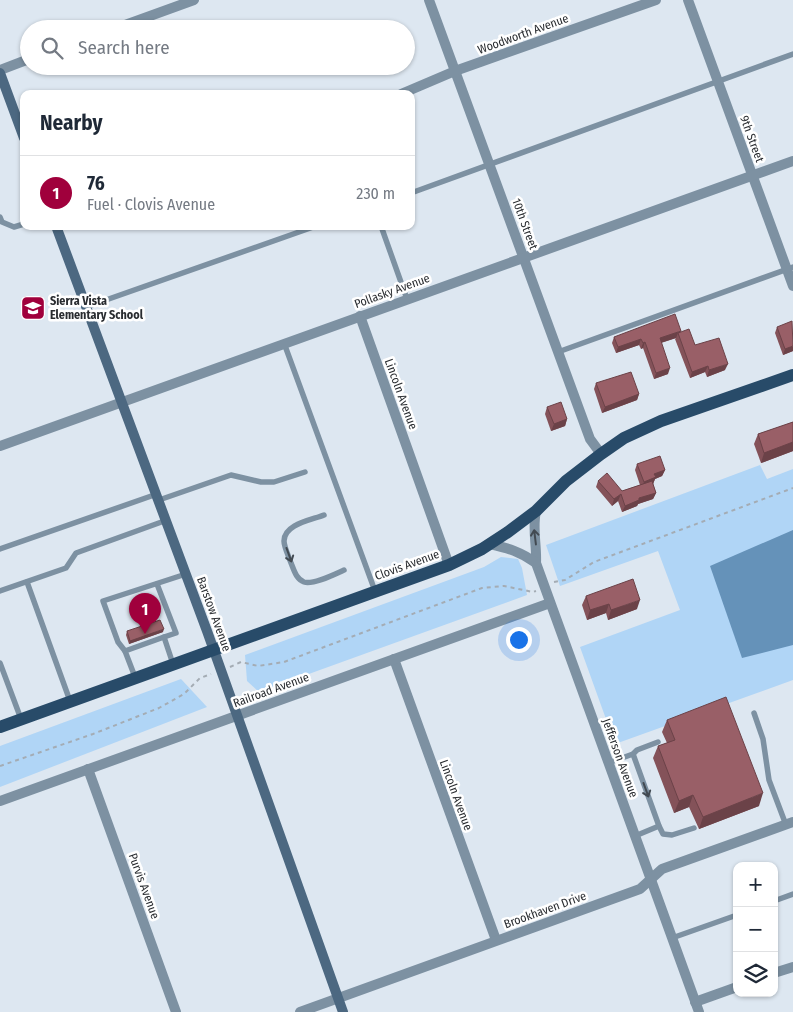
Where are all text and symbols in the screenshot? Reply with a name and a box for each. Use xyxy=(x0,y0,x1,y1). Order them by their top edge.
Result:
street label: Woodworth Avenue xyxy=(476,11,570,57)
search box xyxy=(20,20,415,75)
icon: search xyxy=(38,34,66,62)
text: Search here xyxy=(78,36,170,59)
text: Nearby xyxy=(40,110,102,136)
street label: 9th Street xyxy=(737,114,767,164)
text: 76 xyxy=(87,172,105,195)
text: 1 xyxy=(53,184,59,203)
text: 230 m xyxy=(356,184,395,203)
text: Fuel · Clovis Avenue xyxy=(87,195,215,214)
street label: 10th Street xyxy=(509,196,541,252)
street label: Pollasky Avenue xyxy=(352,271,432,311)
place label: Sierra Vista Elementary School xyxy=(50,294,144,322)
school or university icon: Sierra Vista Elementary School xyxy=(20,295,46,321)
street label: Lincoln Avenue xyxy=(382,357,420,431)
one-way arrow xyxy=(530,529,540,545)
one-way arrow xyxy=(285,547,294,562)
street label: Clovis Avenue xyxy=(373,547,441,583)
street label: Barstow Avenue xyxy=(194,575,234,653)
pin: 1 xyxy=(129,593,161,634)
your location xyxy=(506,627,532,653)
street label: Railroad Avenue xyxy=(231,670,311,710)
street label: Jefferson Avenue xyxy=(599,717,641,799)
street label: Lincoln Avenue xyxy=(437,758,475,832)
one-way arrow xyxy=(642,782,651,798)
street label: Purvis Avenue xyxy=(126,851,162,921)
map controls xyxy=(733,862,778,997)
button: + xyxy=(733,862,778,907)
street label: Brookhaven Drive xyxy=(502,889,588,931)
button: − xyxy=(733,907,778,952)
button: layers xyxy=(733,952,778,997)

